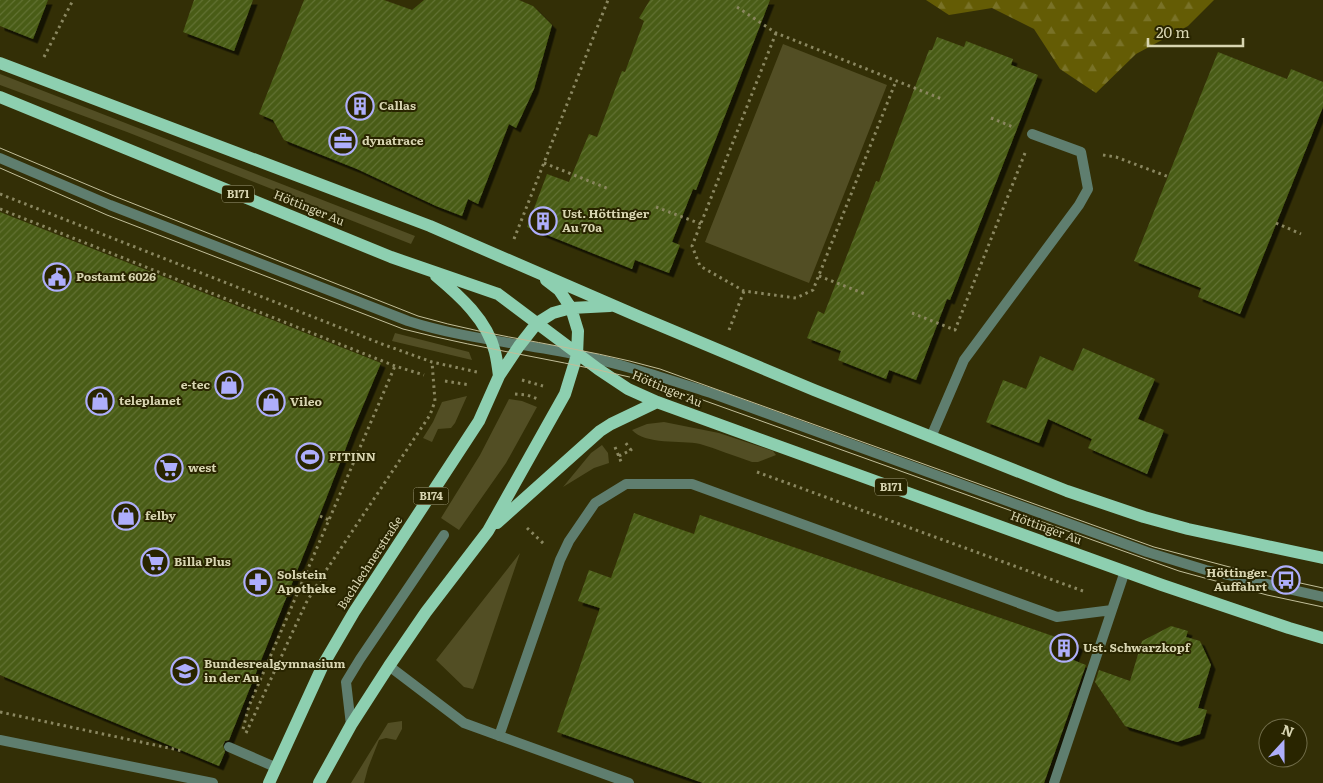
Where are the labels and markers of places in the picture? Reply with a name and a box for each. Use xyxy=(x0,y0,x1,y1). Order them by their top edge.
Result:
building icon: Callas xyxy=(345,91,375,121)
place label: Callas xyxy=(379,96,416,114)
office icon: dynatrace xyxy=(328,126,358,156)
place label: dynatrace xyxy=(362,131,424,149)
place label: Ust. Höttinger Au 70a xyxy=(562,204,650,236)
building icon: Ust. Höttinger Au 70a xyxy=(528,206,558,236)
public building icon: Postamt 6026 xyxy=(42,262,72,292)
place label: Postamt 6026 xyxy=(76,267,156,285)
shop icon: e-tec xyxy=(214,370,244,400)
place label: e-tec xyxy=(181,375,210,393)
shop icon: teleplanet xyxy=(85,386,115,416)
shop icon: Vileo xyxy=(256,387,286,417)
place label: teleplanet xyxy=(119,391,182,409)
place label: Vileo xyxy=(290,392,322,410)
sports icon: FITINN xyxy=(295,442,325,472)
place label: FITINN xyxy=(329,447,376,465)
supermarket icon: west xyxy=(154,453,184,483)
place label: west xyxy=(188,458,217,476)
shop icon: felby xyxy=(111,501,141,531)
place label: felby xyxy=(145,506,177,524)
supermarket icon: Billa Plus xyxy=(140,547,170,577)
place label: Billa Plus xyxy=(174,552,231,570)
place label: Höttinger Auffahrt xyxy=(1206,563,1268,595)
place label: Solstein Apotheke xyxy=(277,565,336,597)
bus stop icon: Höttinger Auffahrt xyxy=(1271,565,1301,595)
pharmacy icon: Solstein Apotheke xyxy=(243,567,273,597)
building icon: Ust. Schwarzkopf xyxy=(1049,633,1079,663)
place label: Ust. Schwarzkopf xyxy=(1083,638,1192,656)
place label: Bundesrealgymnasium in der Au xyxy=(204,654,346,686)
school or university icon: Bundesrealgymnasium in der Au xyxy=(170,656,200,686)

